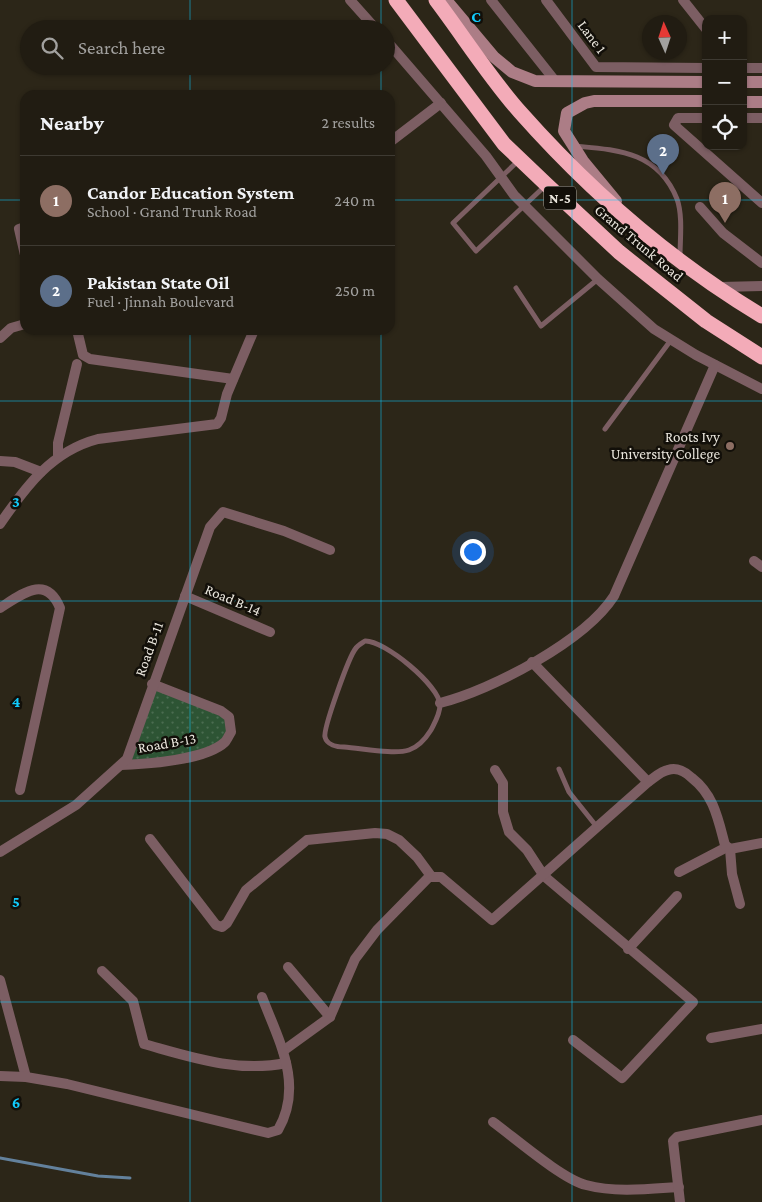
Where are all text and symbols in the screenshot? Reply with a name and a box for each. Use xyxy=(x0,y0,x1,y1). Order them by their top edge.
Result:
text: C xyxy=(471,8,481,25)
north arrow xyxy=(642,15,687,60)
map controls xyxy=(702,15,747,150)
button: + xyxy=(702,15,747,60)
street label: Lane 1 xyxy=(575,17,609,57)
search box xyxy=(20,20,395,75)
icon: search xyxy=(38,34,66,62)
text: Search here xyxy=(78,37,165,58)
button: − xyxy=(702,60,747,105)
button: locate xyxy=(702,105,747,150)
text: Nearby xyxy=(40,111,104,135)
text: 2 results xyxy=(322,114,375,131)
pin: 2 xyxy=(647,134,679,175)
text: Candor Education System xyxy=(87,182,294,203)
pin: 1 xyxy=(709,182,741,223)
road number: N-5 xyxy=(544,187,576,210)
text: 1 xyxy=(53,192,59,209)
text: 240 m xyxy=(334,192,375,209)
street label: Grand Trunk Road xyxy=(592,201,686,285)
text: School · Grand Trunk Road xyxy=(87,203,257,220)
text: Pakistan State Oil xyxy=(87,272,229,293)
text: 2 xyxy=(52,282,60,299)
text: 250 m xyxy=(335,282,375,299)
text: Fuel · Jinnah Boulevard xyxy=(87,293,234,310)
place label: Roots Ivy University College xyxy=(611,429,720,463)
marker: Roots Ivy University College xyxy=(724,440,736,452)
text: 3 xyxy=(12,493,20,510)
your location xyxy=(460,539,486,565)
street label: Road B-14 xyxy=(203,581,263,619)
street label: Road B-11 xyxy=(132,620,166,678)
text: 4 xyxy=(12,693,21,710)
street label: Road B-13 xyxy=(137,730,197,756)
text: 5 xyxy=(12,893,20,910)
text: 6 xyxy=(12,1094,20,1111)

